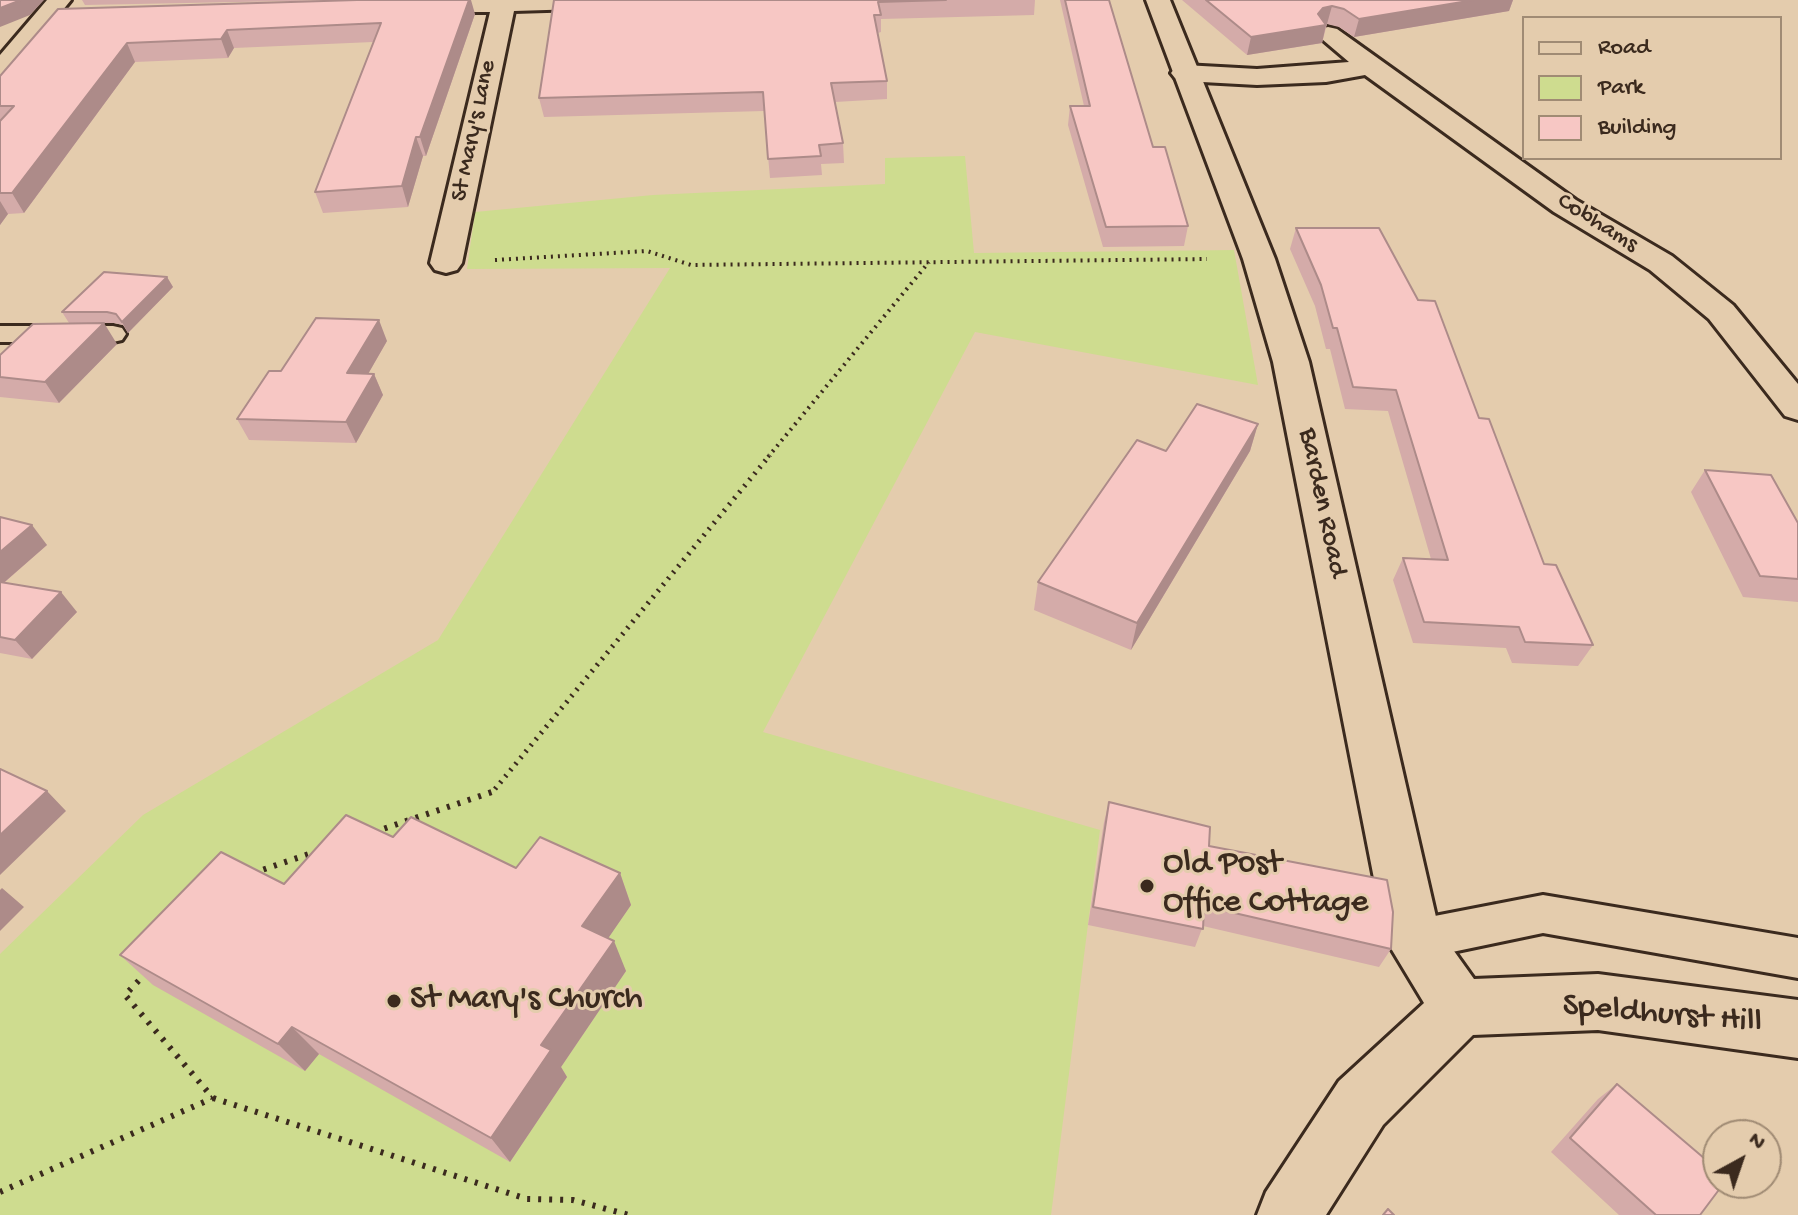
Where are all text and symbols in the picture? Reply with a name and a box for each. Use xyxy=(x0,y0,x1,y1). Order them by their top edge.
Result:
legend xyxy=(1522,16,1782,160)
text: Road xyxy=(1598,34,1650,63)
street label: St Mary's Lane xyxy=(446,58,504,204)
text: Park xyxy=(1598,74,1644,103)
text: Building xyxy=(1598,114,1676,143)
street label: Cobhams xyxy=(1551,188,1643,260)
street label: Barden Road xyxy=(1289,425,1353,581)
place label: Old Post Office Cottage xyxy=(1163,846,1368,926)
marker: Old Post Office Cottage xyxy=(1138,877,1156,895)
place label: St Mary's Church xyxy=(410,981,643,1021)
street label: Speldhurst Hill xyxy=(1561,987,1763,1045)
marker: St Mary's Church xyxy=(385,992,403,1010)
north arrow xyxy=(1702,1119,1782,1199)
text: N xyxy=(1742,1128,1770,1157)

